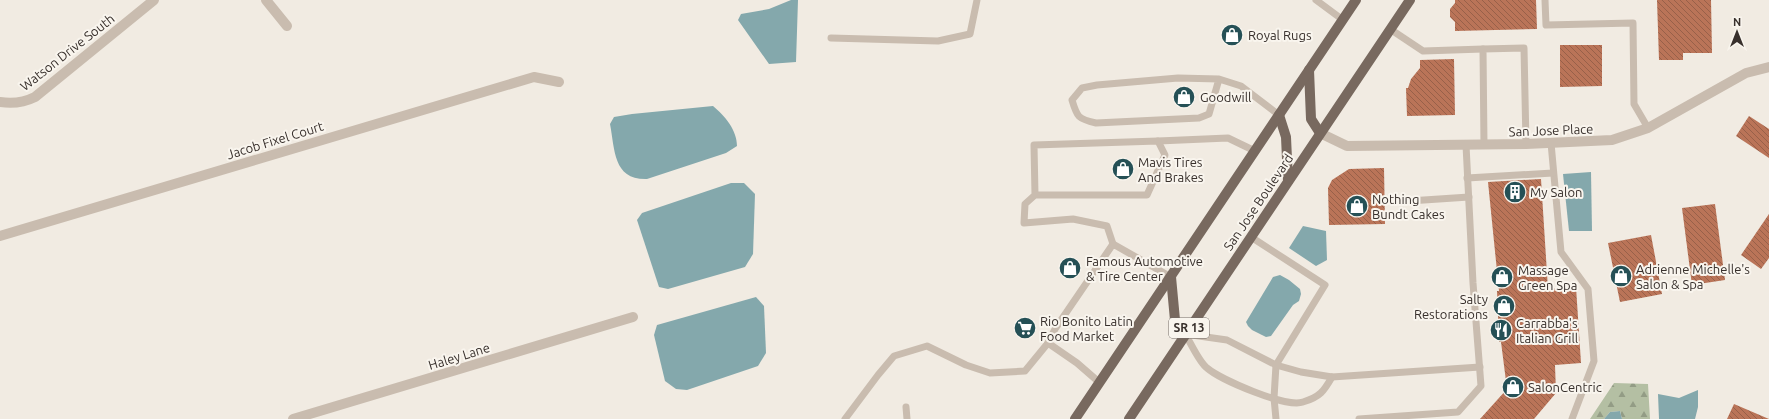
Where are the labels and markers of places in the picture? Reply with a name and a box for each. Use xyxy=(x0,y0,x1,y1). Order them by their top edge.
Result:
shop icon: Royal Rugs xyxy=(1219,22,1245,48)
place label: Royal Rugs xyxy=(1248,28,1312,42)
shop icon: Goodwill xyxy=(1171,84,1197,110)
place label: Goodwill xyxy=(1200,90,1252,104)
place label: Mavis Tires And Brakes xyxy=(1138,155,1204,184)
shop icon: Mavis Tires And Brakes xyxy=(1110,156,1136,182)
building icon: My Salon xyxy=(1502,179,1528,205)
place label: My Salon xyxy=(1530,185,1582,199)
place label: Nothing Bundt Cakes xyxy=(1372,192,1445,221)
shop icon: Nothing Bundt Cakes xyxy=(1344,193,1370,219)
place label: Famous Automotive & Tire Center xyxy=(1086,254,1203,283)
shop icon: Famous Automotive & Tire Center xyxy=(1057,255,1083,281)
place label: Adrienne Michelle's Salon & Spa xyxy=(1636,262,1750,291)
place label: Massage Green Spa xyxy=(1518,263,1577,292)
shop icon: Adrienne Michelle's Salon & Spa xyxy=(1608,263,1634,289)
shop icon: Massage Green Spa xyxy=(1489,264,1515,290)
place label: Salty Restorations xyxy=(1414,292,1488,321)
shop icon: Salty Restorations xyxy=(1491,293,1517,319)
place label: Rio Bonito Latin Food Market xyxy=(1040,314,1133,343)
supermarket icon: Rio Bonito Latin Food Market xyxy=(1012,315,1038,341)
place label: Carrabba's Italian Grill xyxy=(1516,316,1579,345)
restaurant icon: Carrabba's Italian Grill xyxy=(1488,317,1514,343)
shop icon: SalonCentric xyxy=(1500,374,1526,400)
place label: SalonCentric xyxy=(1528,380,1602,394)

